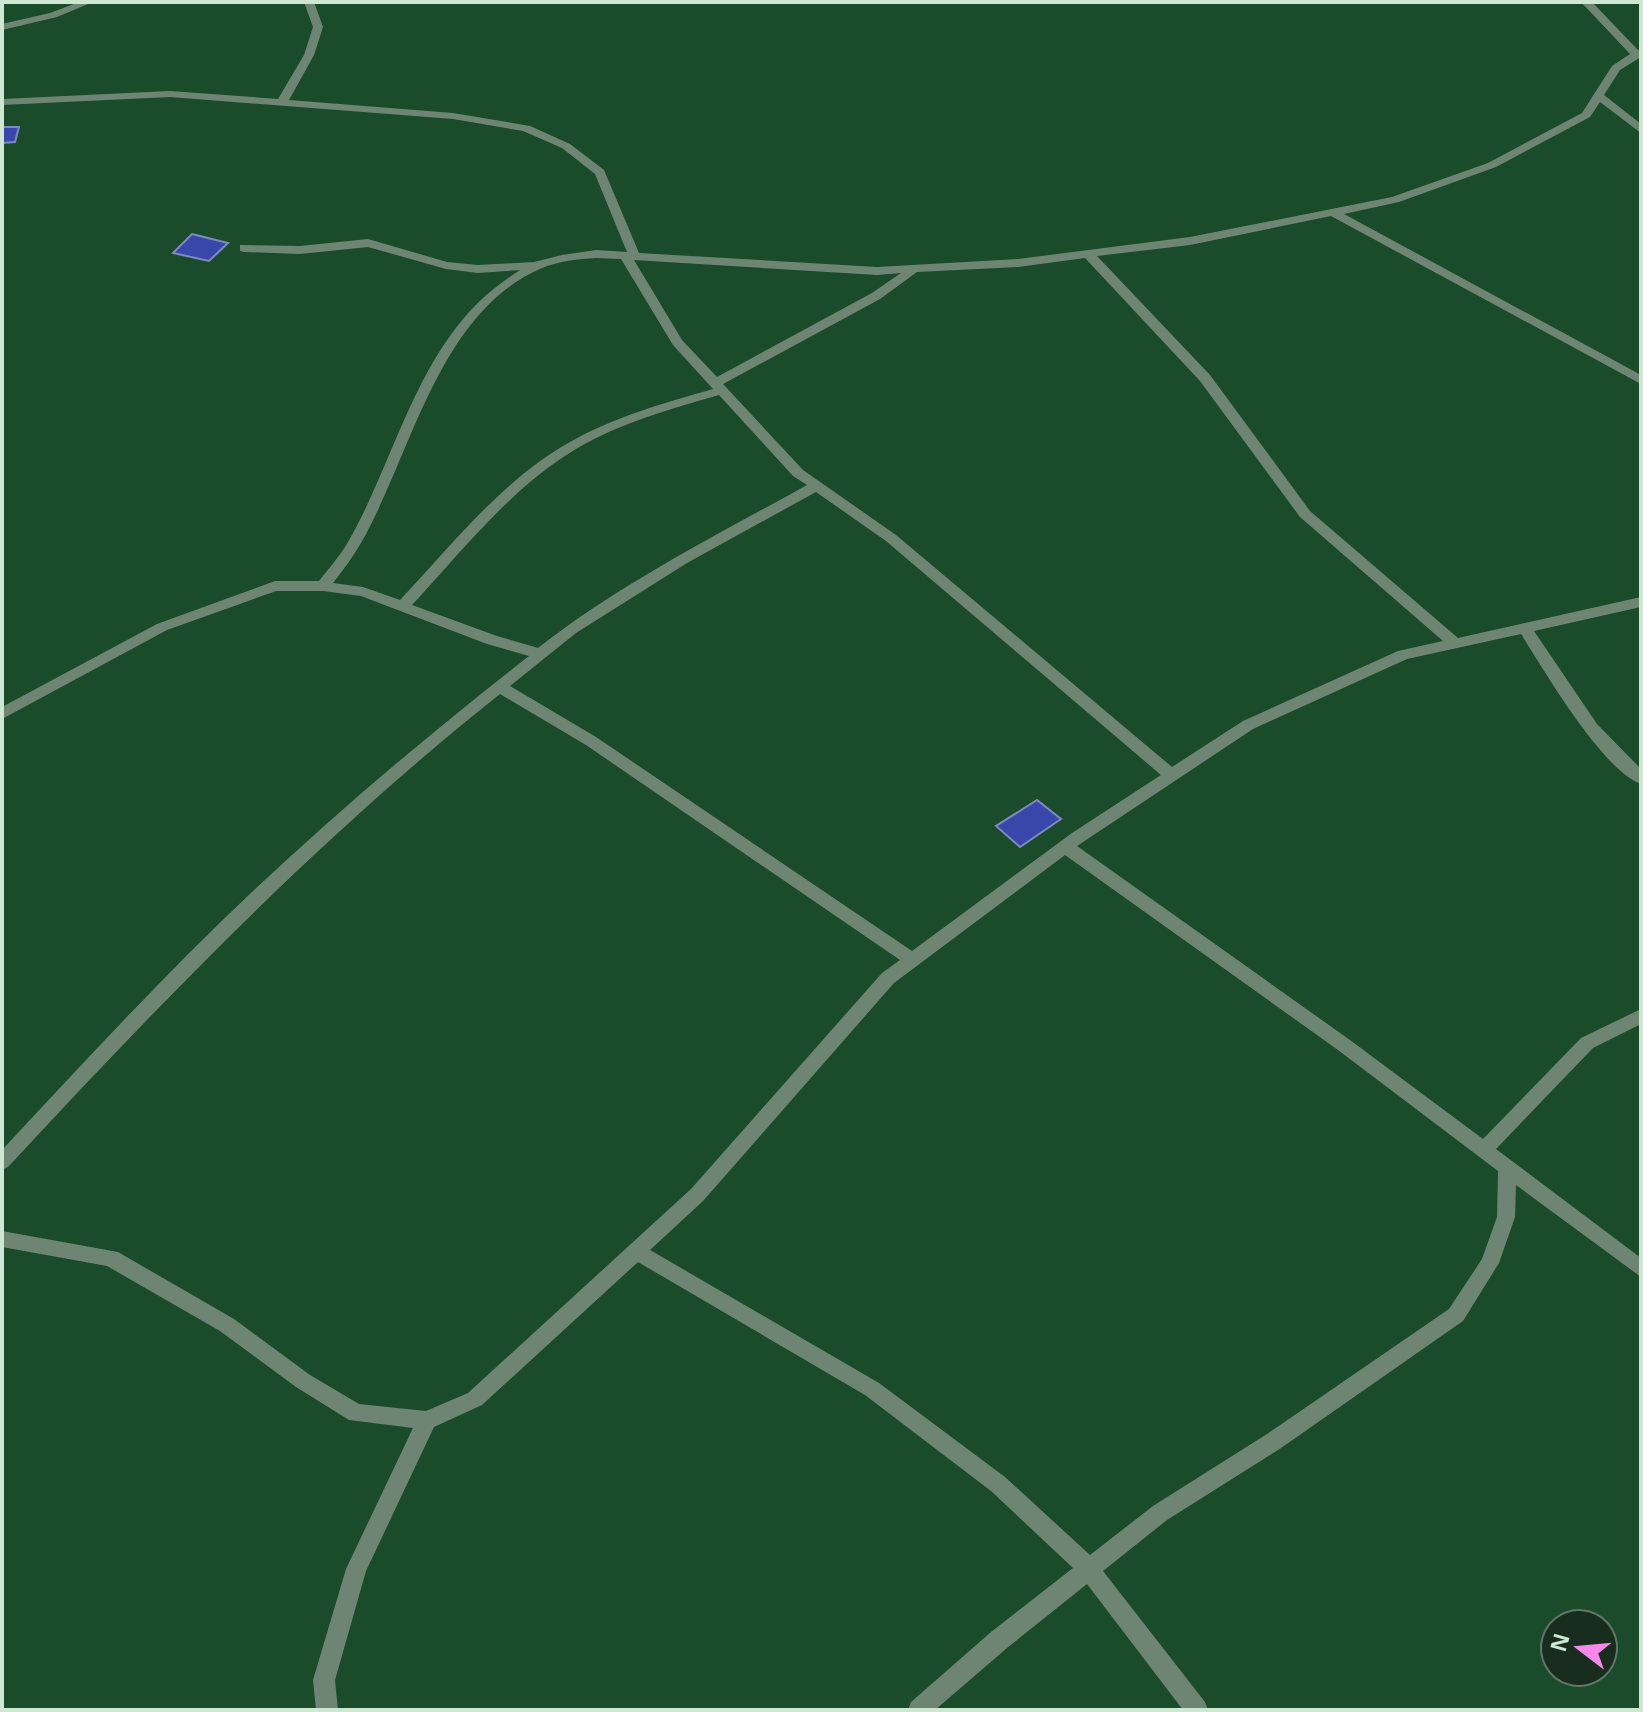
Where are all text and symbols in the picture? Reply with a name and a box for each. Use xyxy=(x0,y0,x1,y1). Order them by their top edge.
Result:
north arrow xyxy=(1539,1608,1619,1688)
text: N xyxy=(1542,1629,1576,1655)

